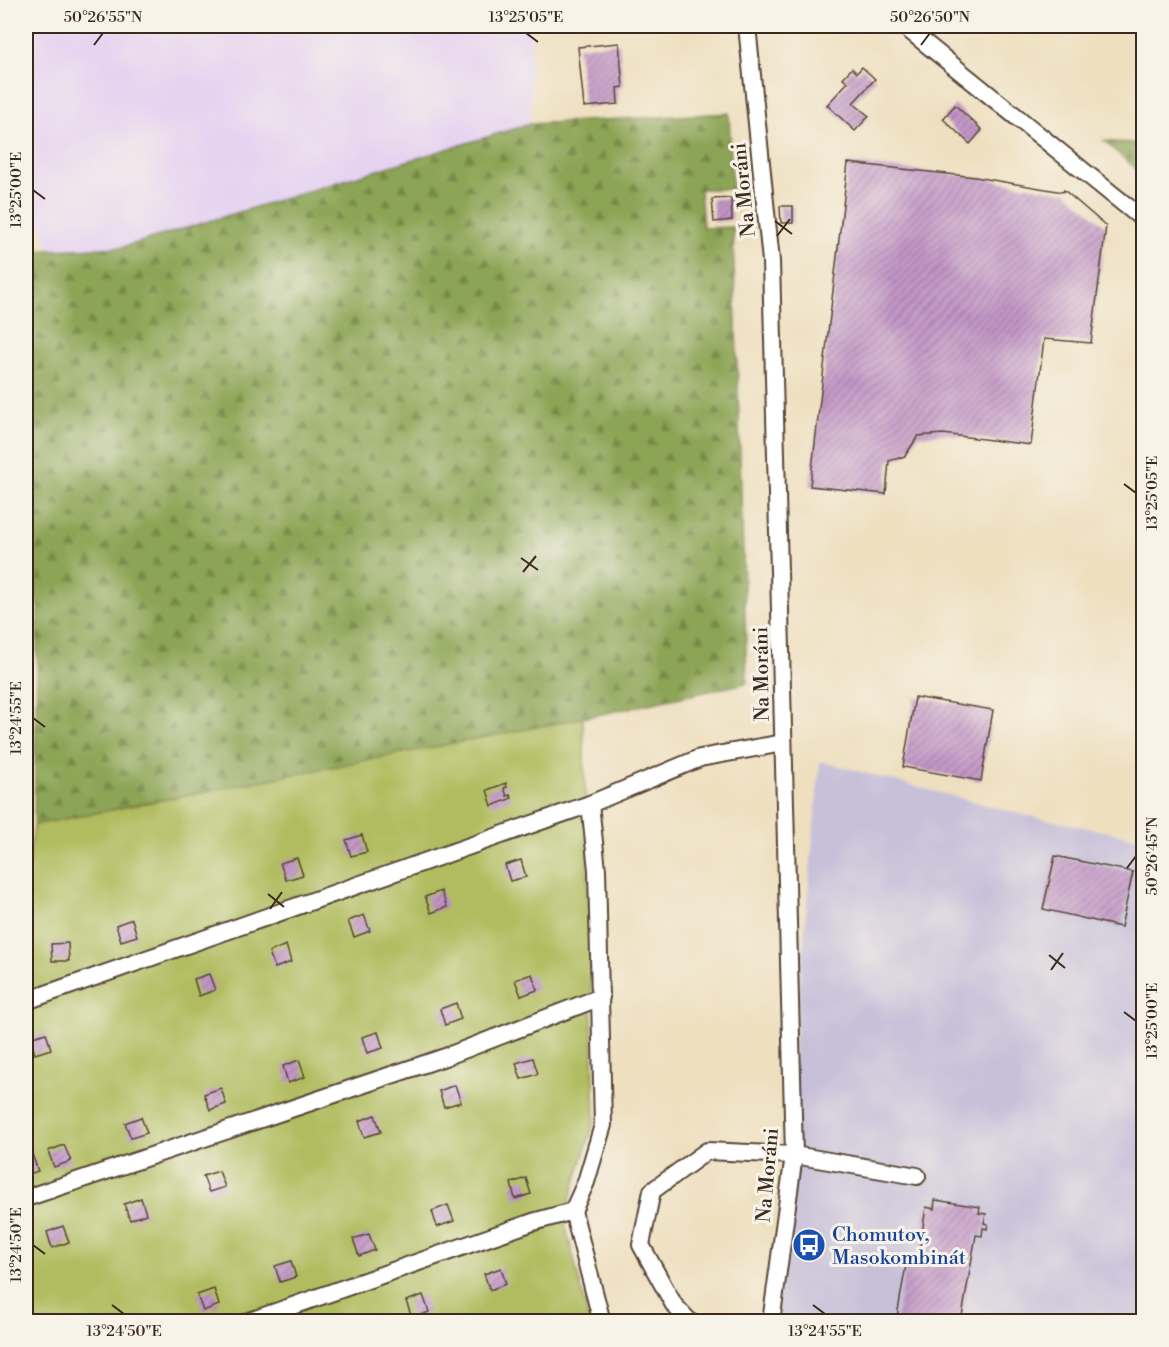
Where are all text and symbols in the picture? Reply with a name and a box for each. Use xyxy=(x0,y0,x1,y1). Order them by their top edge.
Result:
text: 50°26'55"N xyxy=(64,8,142,27)
text: 13°25'05"E xyxy=(489,8,563,27)
text: 50°26'50"N xyxy=(890,8,970,27)
street label: Na Moráni xyxy=(727,141,762,238)
text: 13°25'00"E xyxy=(7,152,26,228)
text: 13°25'05"E xyxy=(1143,456,1162,530)
street label: Na Moráni xyxy=(749,626,776,722)
text: 13°24'55"E xyxy=(7,681,26,755)
text: 50°26'45"N xyxy=(1143,817,1162,895)
text: 13°25'00"E xyxy=(1143,983,1162,1059)
street label: Na Moráni xyxy=(752,1126,785,1224)
text: 13°24'50"E xyxy=(7,1207,26,1283)
place label: Chomutov, Masokombinát xyxy=(832,1223,966,1271)
bus stop icon: Chomutov, Masokombinát xyxy=(791,1227,827,1263)
text: 13°24'50"E xyxy=(86,1322,162,1341)
text: 13°24'55"E xyxy=(788,1322,862,1341)

